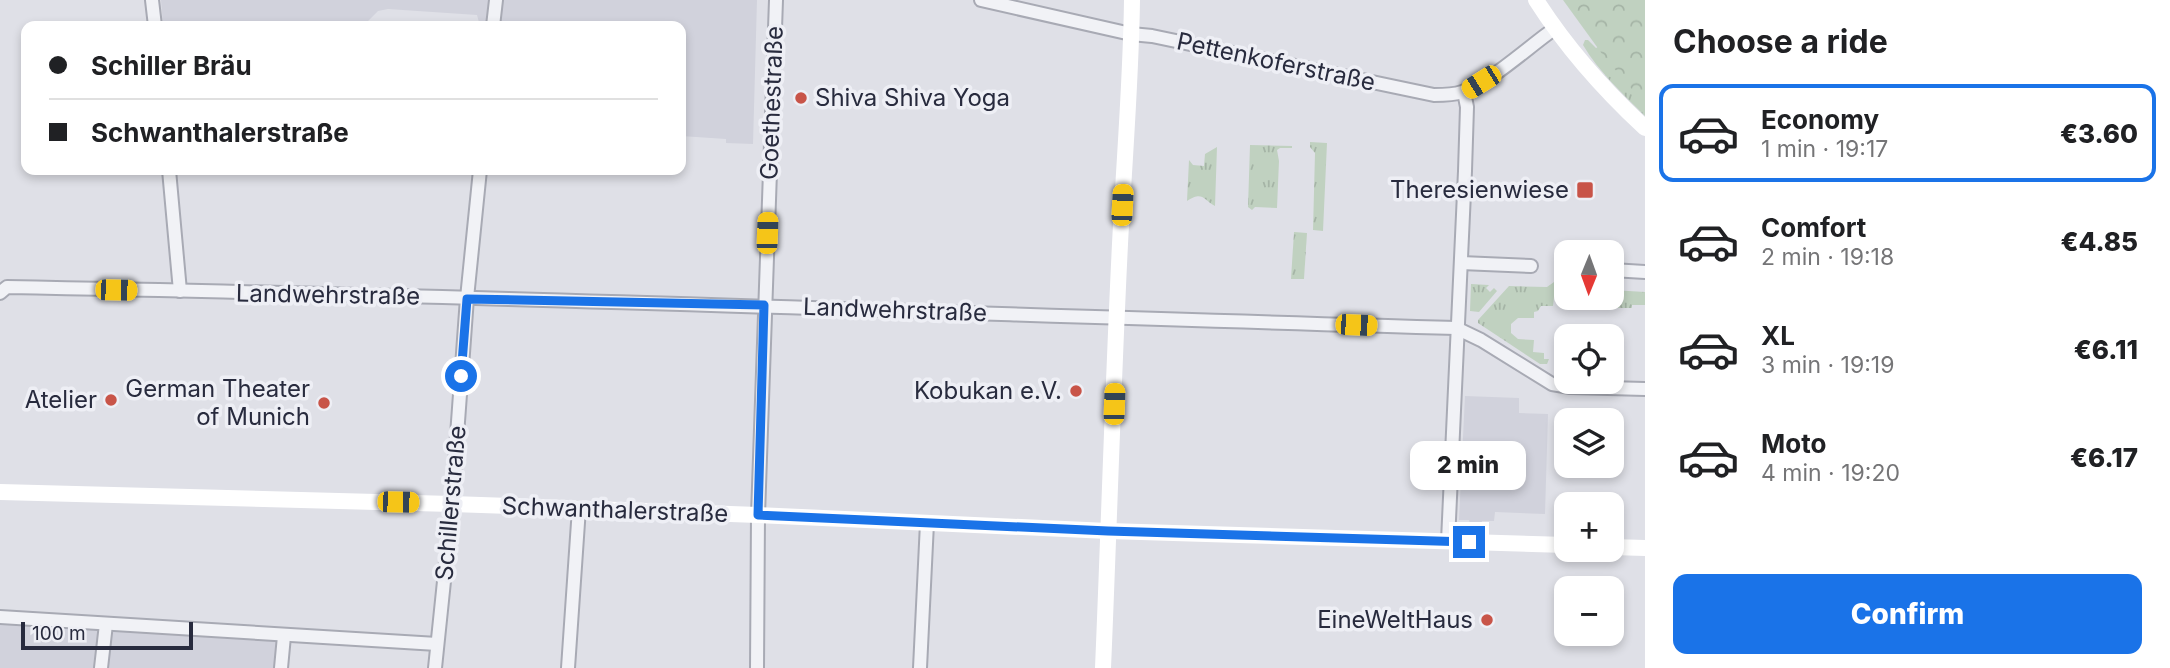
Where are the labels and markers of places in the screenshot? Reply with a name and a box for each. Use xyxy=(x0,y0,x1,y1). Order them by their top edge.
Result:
place label: Shiva Shiva Yoga xyxy=(815,83,1010,112)
marker: Shiva Shiva Yoga xyxy=(793,90,809,106)
place label: Theresienwiese xyxy=(1390,175,1569,204)
marker: Theresienwiese xyxy=(1575,180,1595,200)
place label: German Theater of Munich xyxy=(125,374,310,431)
place label: Kobukan e.V. xyxy=(914,376,1062,405)
marker: Kobukan e.V. xyxy=(1068,383,1084,399)
place label: Atelier xyxy=(25,385,97,414)
marker: Atelier xyxy=(103,392,119,408)
marker: German Theater of Munich xyxy=(316,395,332,411)
place label: EineWeltHaus xyxy=(1317,605,1473,634)
marker: EineWeltHaus xyxy=(1479,612,1495,628)

